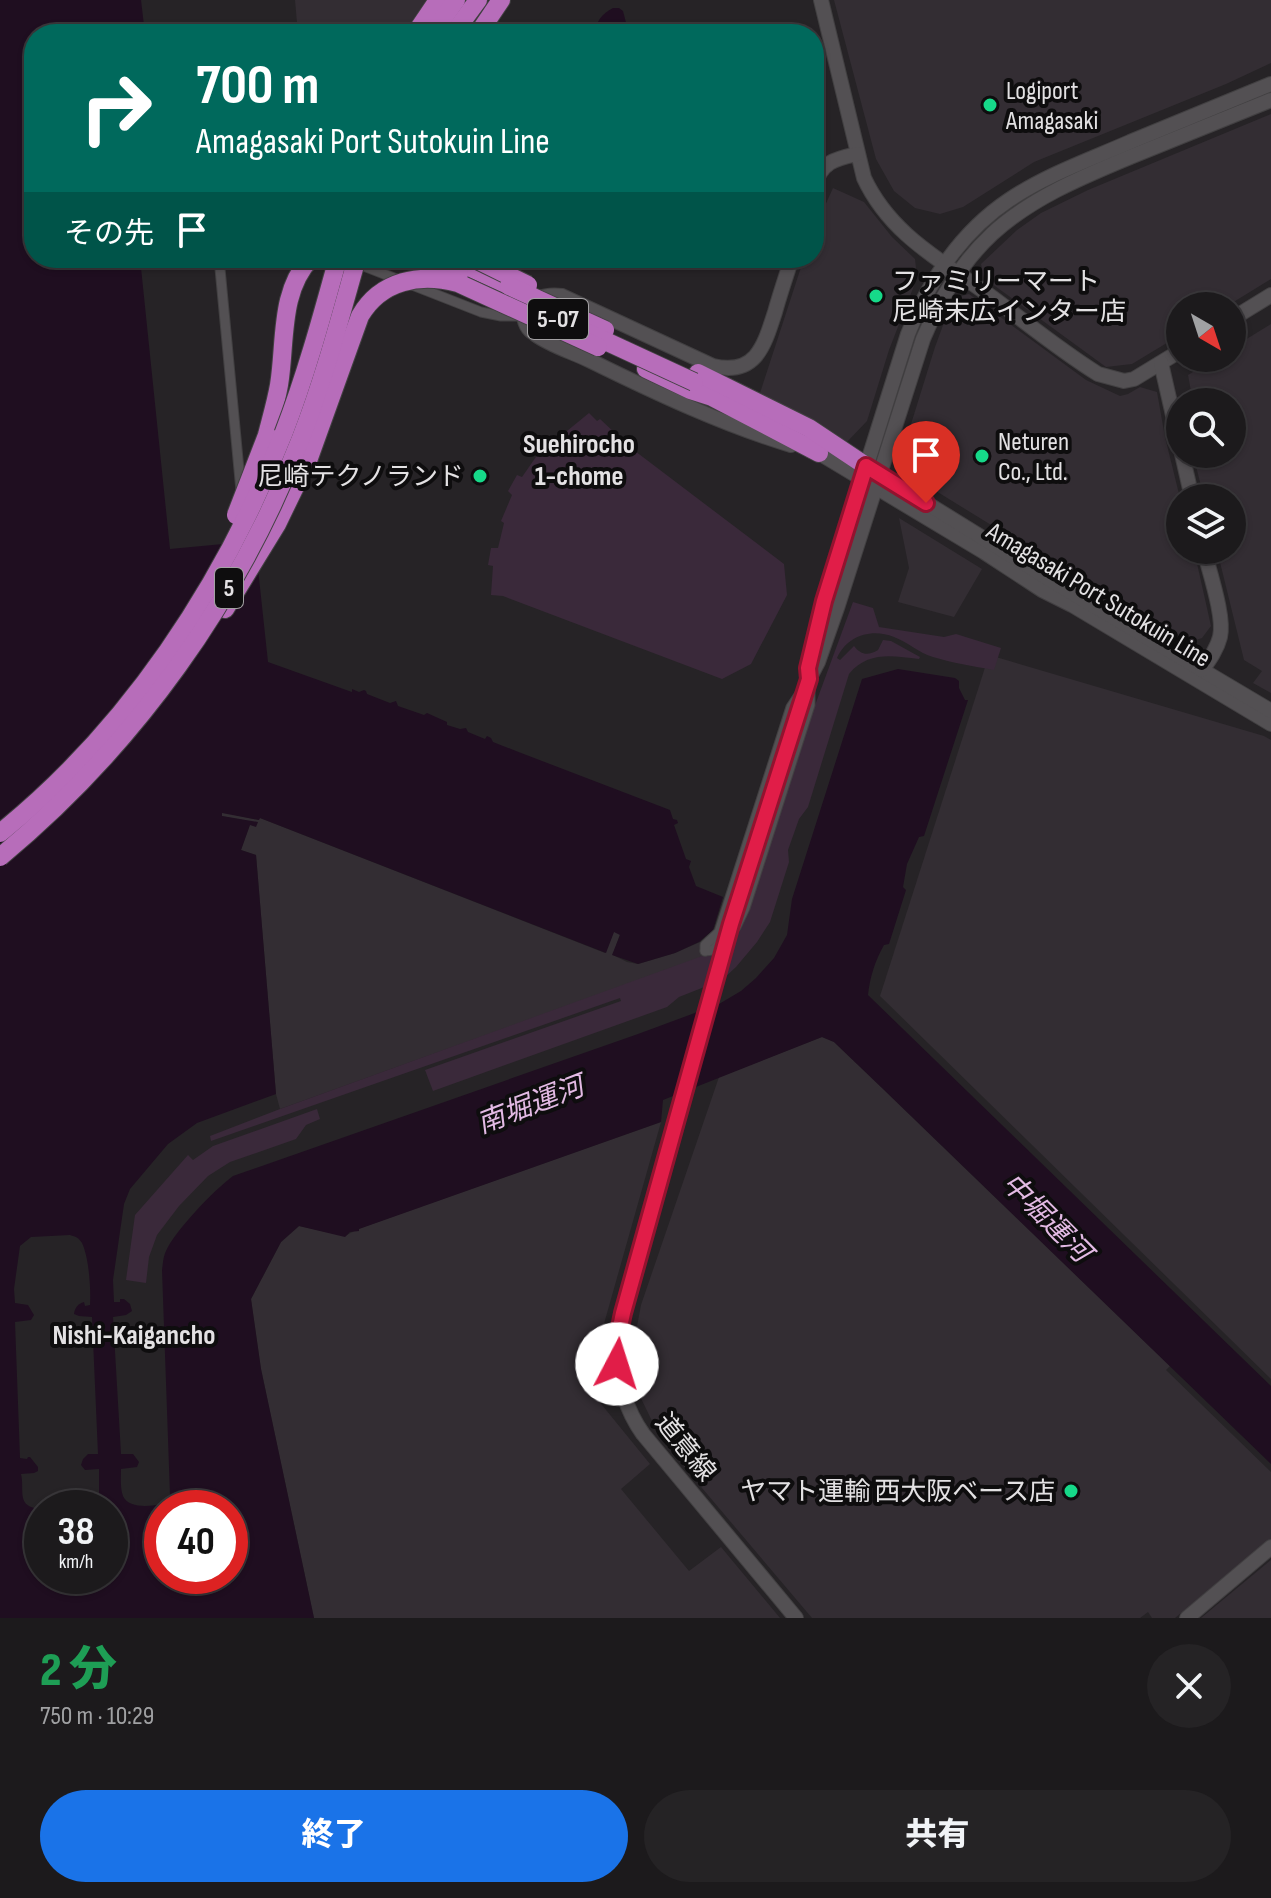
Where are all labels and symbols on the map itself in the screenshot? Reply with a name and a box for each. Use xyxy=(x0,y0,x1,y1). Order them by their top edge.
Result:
place label: Logiport Amagasaki xyxy=(1005,76,1098,137)
marker: Logiport Amagasaki xyxy=(981,96,999,114)
place label: ファミリーマート 尼崎末広インター店 xyxy=(892,267,1126,328)
marker: ファミリーマート 尼崎末広インター店 xyxy=(867,287,885,305)
north arrow xyxy=(1166,292,1246,372)
road number: 5-07 xyxy=(528,299,588,339)
pin xyxy=(892,421,960,503)
place label: Neturen Co., Ltd. xyxy=(998,427,1069,488)
district label: Suehirocho 1-chome xyxy=(523,428,635,493)
marker: Neturen Co., Ltd. xyxy=(973,447,991,465)
place label: 尼崎テクノランド xyxy=(258,462,464,493)
marker: 尼崎テクノランド xyxy=(471,467,489,485)
street label: Amagasaki Port Sutokuin Line xyxy=(980,516,1216,674)
road number: 5 xyxy=(215,568,243,608)
water label: 南堀運河 xyxy=(472,1068,593,1141)
water label: 中堀運河 xyxy=(995,1167,1101,1273)
district label: Nishi-Kaigancho xyxy=(53,1319,215,1352)
position arrow xyxy=(575,1322,659,1406)
street label: 道意線 xyxy=(648,1408,721,1488)
place label: ヤマト運輸 西大阪ベース店 xyxy=(740,1477,1055,1508)
marker: ヤマト運輸 西大阪ベース店 xyxy=(1062,1482,1080,1500)
speed limit sign: 40 xyxy=(144,1490,248,1594)

